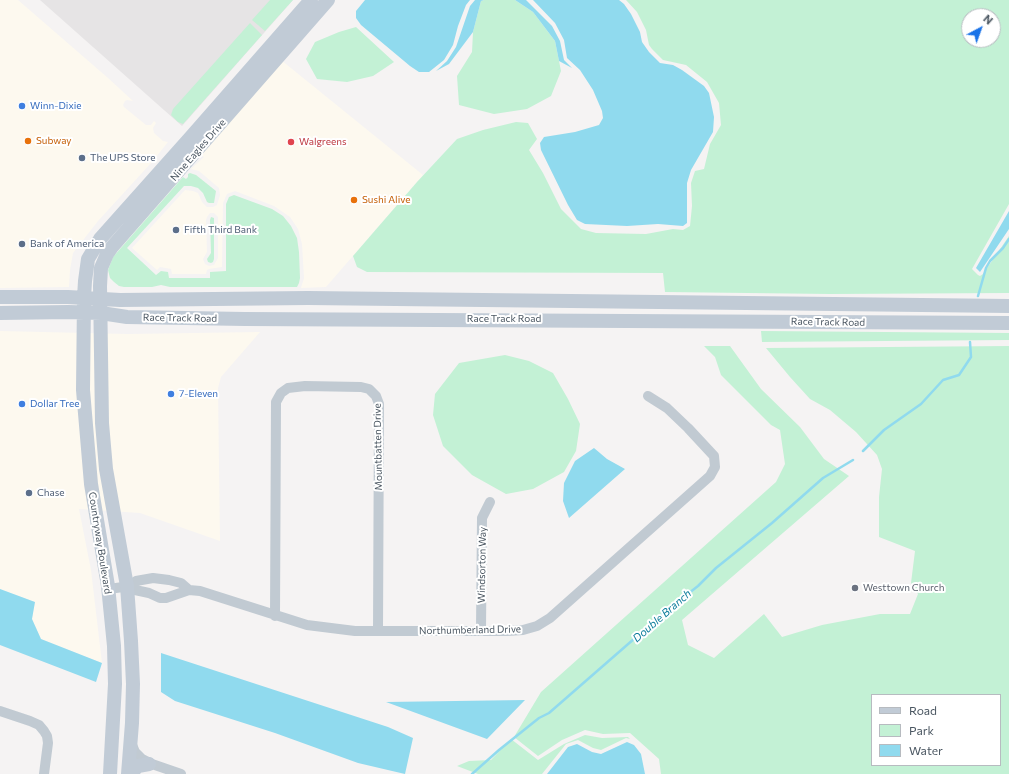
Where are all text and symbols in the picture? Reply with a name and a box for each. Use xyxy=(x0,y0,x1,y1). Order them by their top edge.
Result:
north arrow xyxy=(961,8,1001,48)
text: N xyxy=(981,12,996,27)
place label: Winn-Dixie xyxy=(30,100,82,112)
marker: Winn-Dixie xyxy=(17,101,27,111)
street label: Nine Eagles Drive xyxy=(168,117,228,183)
place label: Subway xyxy=(36,135,71,147)
marker: Subway xyxy=(23,136,33,146)
place label: Walgreens xyxy=(299,136,347,148)
marker: Walgreens xyxy=(286,137,296,147)
place label: The UPS Store xyxy=(90,152,156,164)
marker: The UPS Store xyxy=(77,153,87,163)
place label: Sushi Alive xyxy=(362,194,410,206)
marker: Sushi Alive xyxy=(349,195,359,205)
place label: Fifth Third Bank xyxy=(184,224,257,236)
marker: Fifth Third Bank xyxy=(171,225,181,235)
place label: Bank of America xyxy=(30,238,104,250)
marker: Bank of America xyxy=(17,239,27,249)
street label: Race Track Road xyxy=(143,311,217,325)
street label: Race Track Road xyxy=(467,313,541,325)
street label: Race Track Road xyxy=(791,315,865,329)
place label: 7-Eleven xyxy=(179,388,218,400)
marker: 7-Eleven xyxy=(166,389,176,399)
place label: Dollar Tree xyxy=(30,398,80,410)
marker: Dollar Tree xyxy=(17,399,27,409)
street label: Mountbatten Drive xyxy=(371,403,385,491)
place label: Chase xyxy=(37,487,65,499)
marker: Chase xyxy=(24,488,34,498)
street label: Countryway Boulevard xyxy=(86,491,114,595)
street label: Windsorton Way xyxy=(475,527,489,603)
place label: Westtown Church xyxy=(863,582,945,594)
marker: Westtown Church xyxy=(850,583,860,593)
water label: Double Branch xyxy=(630,587,694,645)
street label: Northumberland Drive xyxy=(419,623,521,637)
legend xyxy=(871,694,1001,766)
text: Road xyxy=(909,703,937,717)
text: Park xyxy=(909,723,934,737)
text: Water xyxy=(909,743,943,757)

